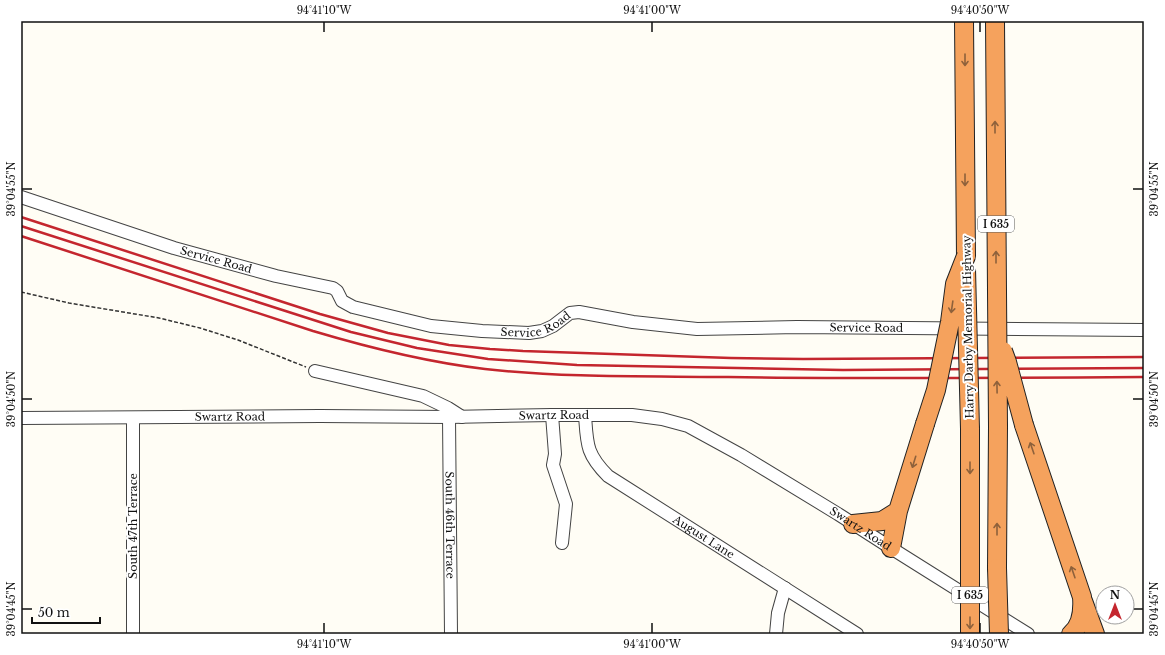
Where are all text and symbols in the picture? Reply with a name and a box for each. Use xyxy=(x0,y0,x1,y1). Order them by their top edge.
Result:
text: 94°41'10"W xyxy=(297,4,352,17)
text: 94°41'00"W xyxy=(623,4,681,17)
text: 94°40'50"W xyxy=(951,4,1009,17)
one-way arrow xyxy=(961,53,969,66)
one-way arrow xyxy=(991,121,999,134)
text: 39°04'55"N xyxy=(5,162,18,216)
text: 39°04'55"N xyxy=(1148,162,1161,216)
one-way arrow xyxy=(961,173,969,186)
road number: I 635 xyxy=(978,216,1014,232)
street label: Harry Darby Memorial Highway xyxy=(959,235,977,419)
street label: Service Road xyxy=(179,243,254,276)
one-way arrow xyxy=(992,251,1000,264)
one-way arrow xyxy=(948,300,956,313)
street label: Service Road xyxy=(500,308,574,340)
street label: Service Road xyxy=(829,320,904,335)
text: 39°04'50"N xyxy=(5,371,18,427)
text: 39°04'50"N xyxy=(1148,371,1161,427)
one-way arrow xyxy=(993,381,1001,394)
street label: Swartz Road xyxy=(519,408,590,423)
street label: Swartz Road xyxy=(195,409,266,424)
one-way arrow xyxy=(1027,443,1035,455)
one-way arrow xyxy=(910,455,917,468)
one-way arrow xyxy=(966,461,974,474)
street label: South 46th Terrace xyxy=(443,471,457,579)
street label: South 47th Terrace xyxy=(126,473,140,579)
street label: Swartz Road xyxy=(827,504,894,554)
street label: August Lane xyxy=(670,512,737,561)
one-way arrow xyxy=(994,523,1001,536)
one-way arrow xyxy=(1069,565,1076,578)
text: 39°04'45"N xyxy=(5,582,18,636)
text: 39°04'45"N xyxy=(1148,582,1161,636)
north arrow xyxy=(1095,585,1135,625)
road number: I 635 xyxy=(952,587,988,603)
text: N xyxy=(1110,588,1121,602)
scale bar xyxy=(32,599,100,625)
text: 50 m xyxy=(38,605,70,620)
one-way arrow xyxy=(966,616,974,629)
text: 94°41'10"W xyxy=(297,638,352,651)
text: 94°41'00"W xyxy=(623,638,681,651)
text: 94°40'50"W xyxy=(951,638,1009,651)

